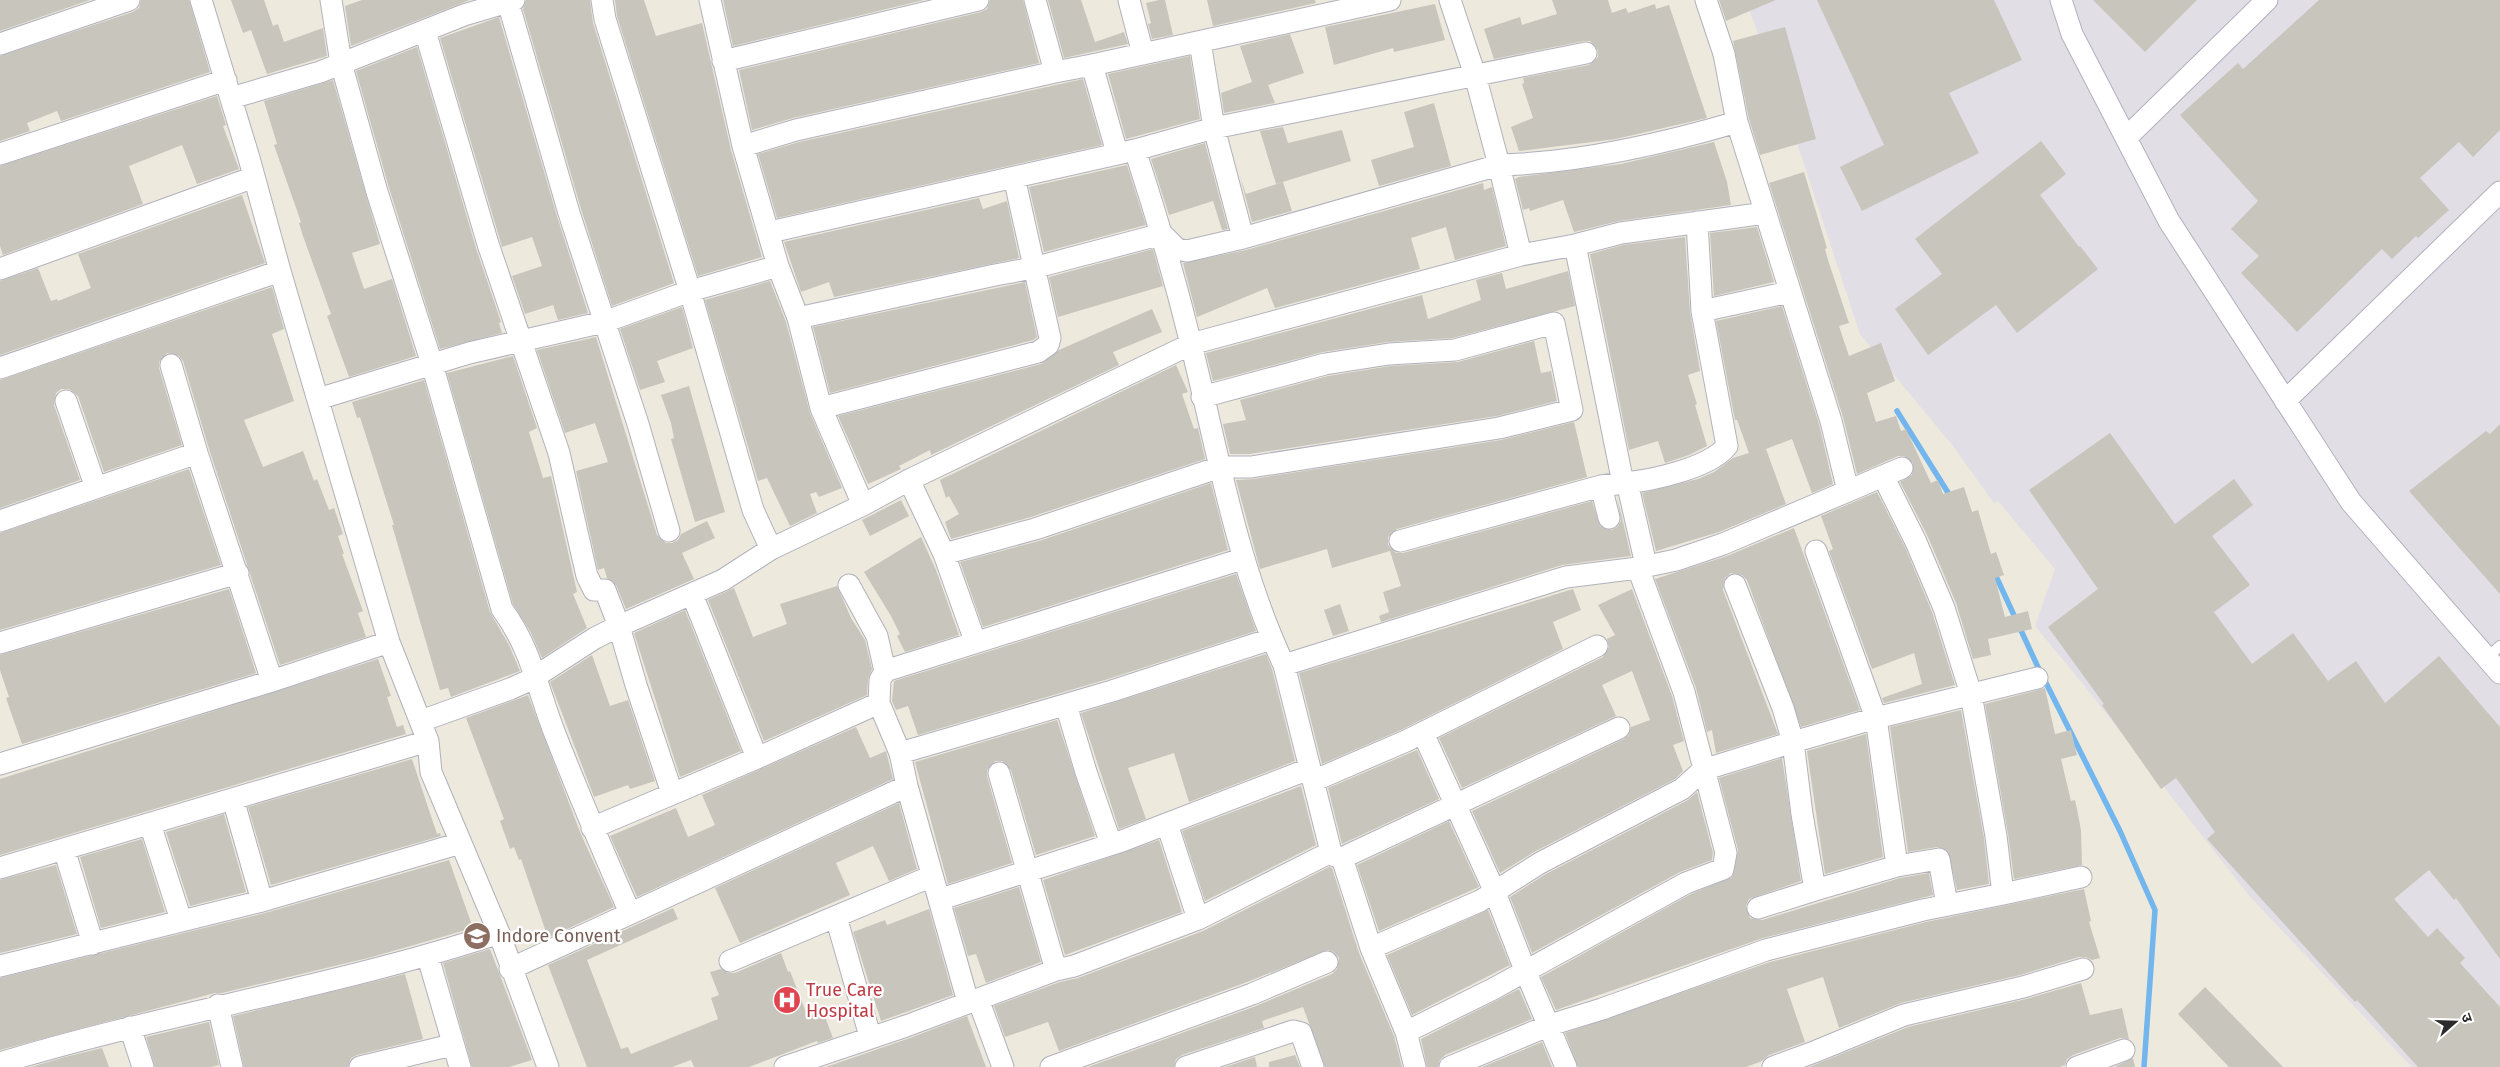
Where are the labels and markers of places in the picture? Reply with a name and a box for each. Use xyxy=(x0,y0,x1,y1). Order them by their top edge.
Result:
school or university icon: Indore Convent xyxy=(462,921,492,951)
place label: Indore Convent xyxy=(496,925,621,947)
place label: True Care Hospital xyxy=(806,979,883,1022)
hospital icon: True Care Hospital xyxy=(772,985,802,1015)

